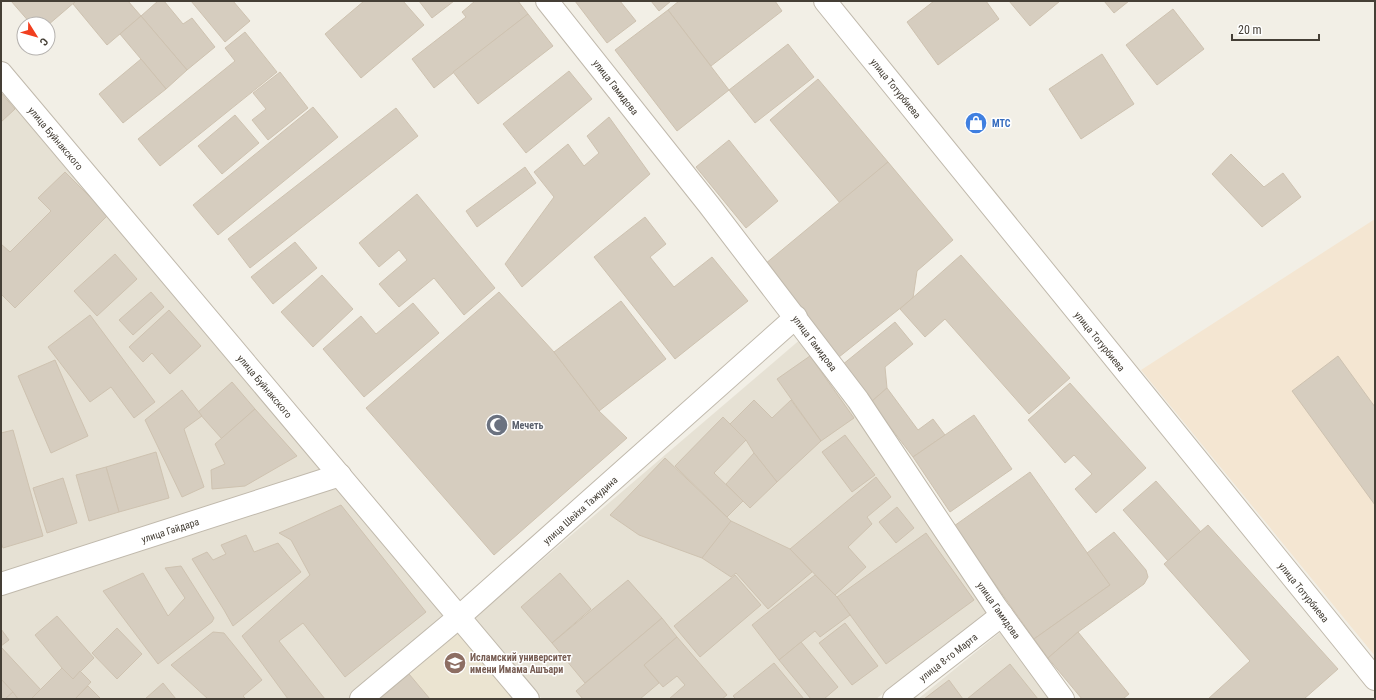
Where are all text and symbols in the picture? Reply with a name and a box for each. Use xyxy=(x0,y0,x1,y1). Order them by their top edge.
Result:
north arrow xyxy=(16,16,56,56)
scale bar xyxy=(1232,16,1319,42)
text: 20 m xyxy=(1238,23,1262,37)
text: С xyxy=(37,35,51,48)
street label: улица Тотурбиева xyxy=(868,56,923,121)
street label: улица Гамидова xyxy=(591,58,641,117)
street label: улица Буйнакского xyxy=(26,105,85,172)
shop icon: МТС xyxy=(963,110,989,136)
place label: МТС xyxy=(992,118,1011,129)
street label: улица Тотурбиева xyxy=(1072,309,1127,374)
street label: улица Гамидова xyxy=(790,313,839,373)
street label: улица Буйнакского xyxy=(235,353,294,420)
mosque icon: Мечеть xyxy=(484,412,510,438)
place label: Мечеть xyxy=(512,420,544,431)
street label: улица Шейха Тажудина xyxy=(541,474,620,547)
street label: улица Гайдара xyxy=(140,516,201,545)
street label: улица Тотурбиева xyxy=(1276,560,1331,625)
street label: улица Гамидова xyxy=(975,580,1022,641)
street label: улица 8-го Марта xyxy=(917,631,980,683)
school or university icon: Исламский университет имени Имама Ашъари xyxy=(442,650,468,676)
place label: Исламский университет имени Имама Ашъари xyxy=(470,652,572,675)

